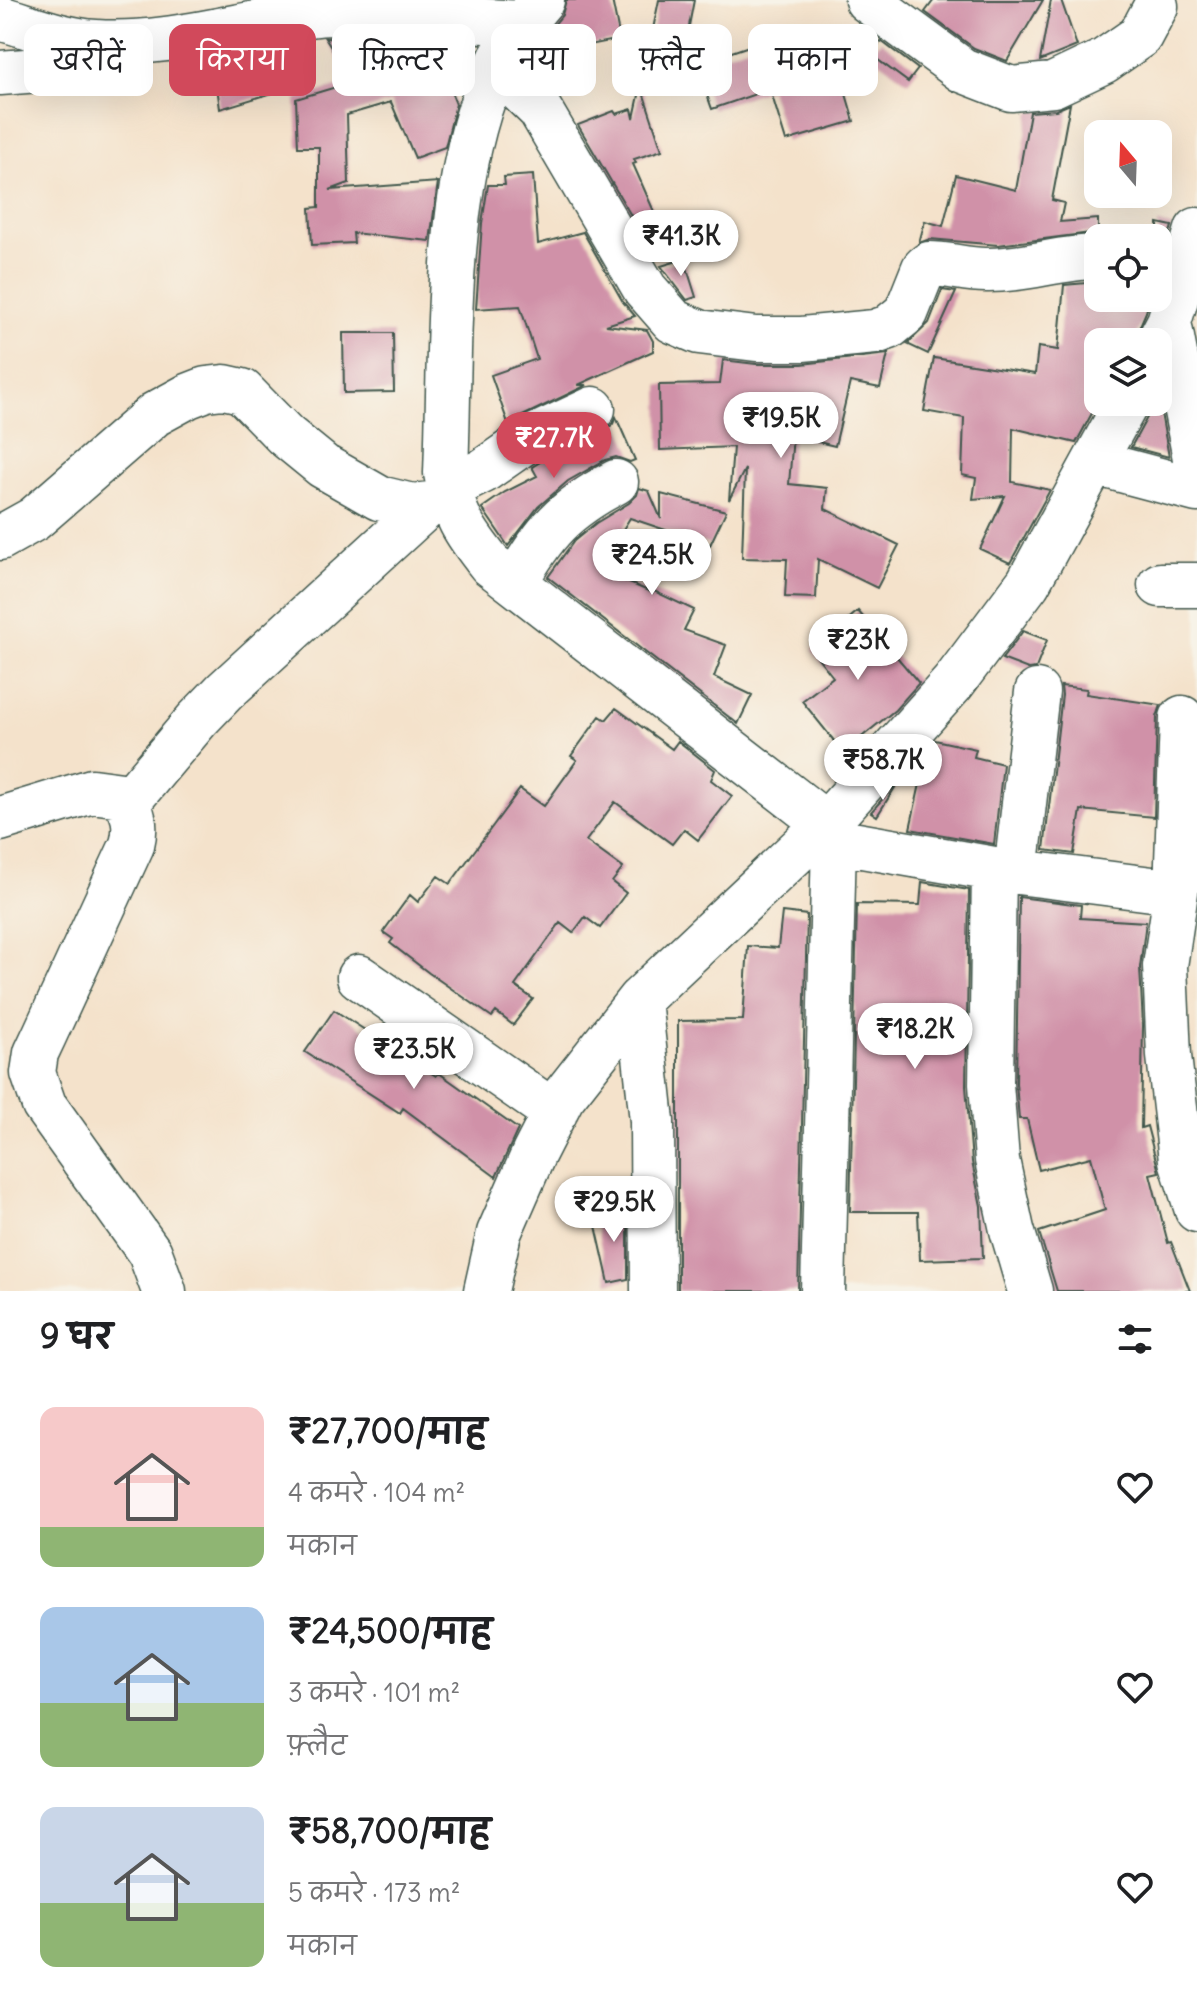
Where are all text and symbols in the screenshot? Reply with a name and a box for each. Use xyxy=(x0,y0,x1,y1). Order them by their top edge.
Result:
chip: खरीदें xyxy=(24,24,153,96)
chip: किराया xyxy=(169,24,316,96)
chip: फ़िल्टर xyxy=(332,24,475,96)
chip: नया xyxy=(491,24,596,96)
chip: फ़्लैट xyxy=(612,24,732,96)
chip: मकान xyxy=(748,24,878,96)
north arrow xyxy=(1084,120,1172,208)
map controls xyxy=(1084,120,1172,416)
pin: ₹41.3K xyxy=(616,210,746,278)
text: ₹41.3K xyxy=(641,219,721,252)
button: locate xyxy=(1084,224,1172,312)
button: layers xyxy=(1084,328,1172,416)
pin: ₹19.5K xyxy=(716,392,846,460)
text: ₹19.5K xyxy=(742,401,820,434)
pin: ₹27.7K xyxy=(489,412,619,480)
text: ₹27.7K xyxy=(514,421,594,454)
pin: ₹24.5K xyxy=(587,529,717,597)
text: ₹24.5K xyxy=(610,538,694,571)
pin: ₹23K xyxy=(811,614,905,682)
text: ₹23K xyxy=(827,623,889,656)
pin: ₹58.7K xyxy=(818,734,948,802)
text: ₹58.7K xyxy=(842,743,924,776)
pin: ₹18.2K xyxy=(850,1003,980,1071)
text: ₹18.2K xyxy=(876,1012,954,1045)
pin: ₹23.5K xyxy=(349,1023,479,1091)
text: ₹23.5K xyxy=(372,1032,456,1065)
pin: ₹29.5K xyxy=(549,1176,679,1244)
text: ₹29.5K xyxy=(573,1185,655,1218)
text: 9 घर xyxy=(40,1314,113,1357)
icon: filters xyxy=(1113,1317,1157,1361)
text: ₹27,700/माह xyxy=(288,1409,487,1452)
icon: home xyxy=(104,1439,200,1535)
icon: heart xyxy=(1113,1465,1157,1509)
text: 4 कमरे · 104 m² xyxy=(288,1476,465,1509)
text: मकान xyxy=(288,1529,357,1562)
text: ₹24,500/माह xyxy=(288,1609,492,1652)
icon: home xyxy=(104,1639,200,1735)
icon: heart xyxy=(1113,1665,1157,1709)
text: 3 कमरे · 101 m² xyxy=(288,1676,460,1709)
text: फ़्लैट xyxy=(288,1729,347,1762)
text: ₹58,700/माह xyxy=(288,1809,491,1852)
icon: home xyxy=(104,1839,200,1935)
icon: heart xyxy=(1113,1865,1157,1909)
text: 5 कमरे · 173 m² xyxy=(288,1876,461,1909)
text: मकान xyxy=(288,1929,357,1962)

